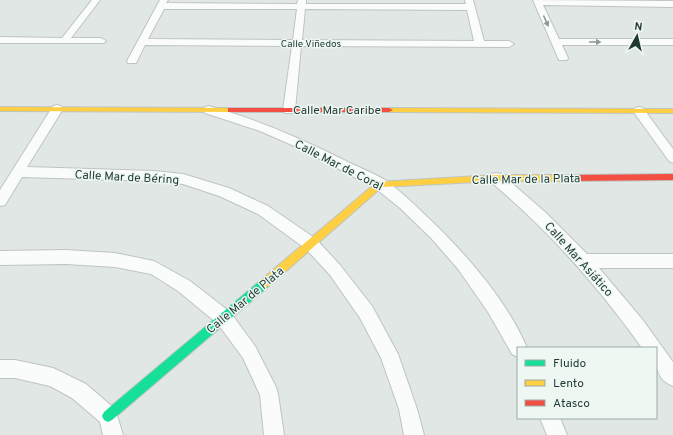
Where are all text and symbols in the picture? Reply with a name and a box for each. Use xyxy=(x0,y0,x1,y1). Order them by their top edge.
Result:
one-way arrow xyxy=(543,15,549,27)
north arrow xyxy=(617,16,657,56)
text: N xyxy=(633,20,643,35)
street label: Calle Viñedos xyxy=(281,38,341,51)
one-way arrow xyxy=(589,39,602,45)
street label: Calle Mar Caribe xyxy=(293,103,381,119)
street label: Calle Mar de Coral xyxy=(292,137,386,195)
street label: Calle Mar de Béring xyxy=(74,167,180,189)
street label: Calle Mar de la Plata xyxy=(472,171,581,189)
street label: Calle Mar Asiático xyxy=(540,219,616,301)
street label: Calle Mar de Plata xyxy=(204,264,288,338)
legend xyxy=(517,347,657,419)
text: Fluido xyxy=(553,356,586,372)
text: Lento xyxy=(553,376,584,392)
text: Atasco xyxy=(553,396,590,412)

